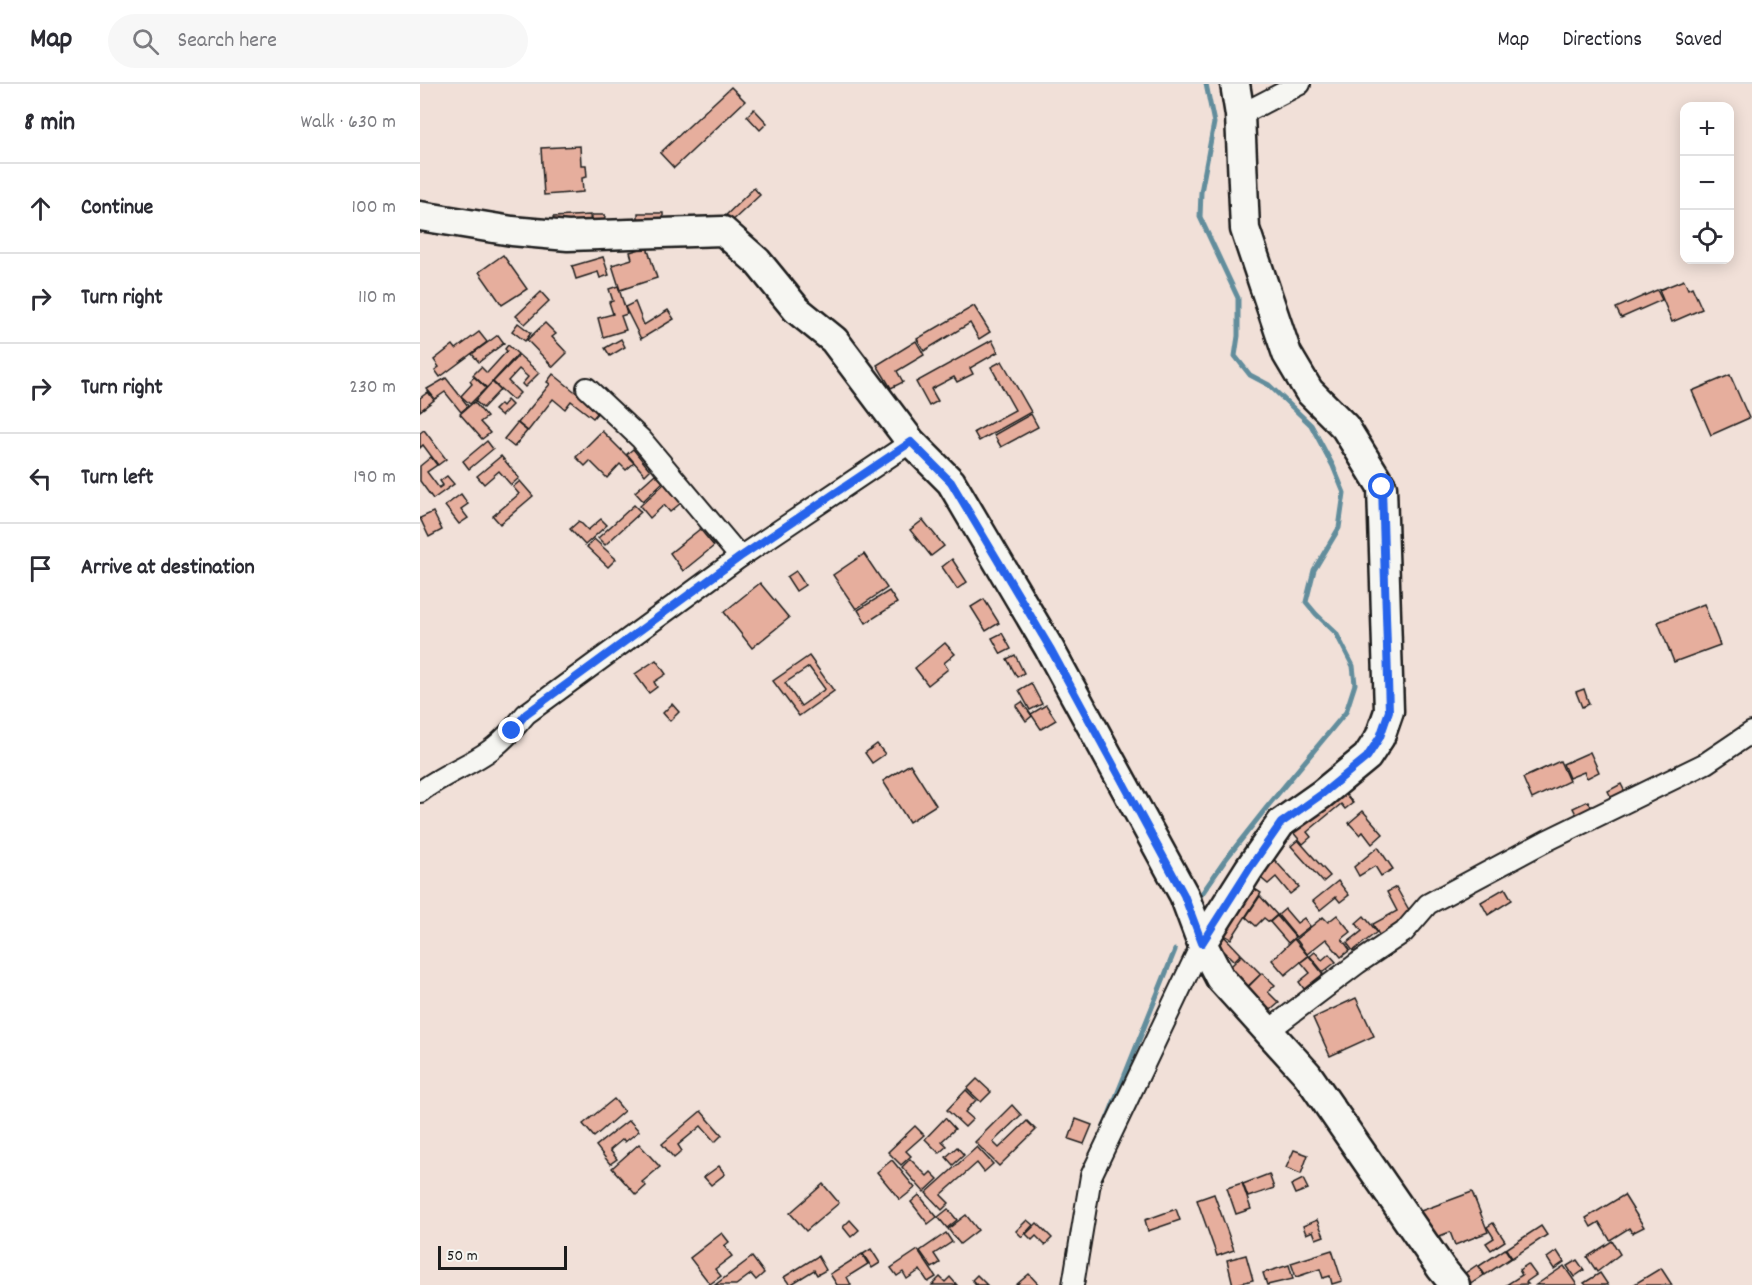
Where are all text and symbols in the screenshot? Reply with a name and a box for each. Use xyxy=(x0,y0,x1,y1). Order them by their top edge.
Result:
search box xyxy=(108,14,528,68)
text: Map xyxy=(30,21,72,61)
icon: search xyxy=(129,25,162,58)
text: Search here xyxy=(177,26,277,57)
text: Map xyxy=(1498,26,1529,56)
text: Directions xyxy=(1562,26,1642,56)
text: Saved xyxy=(1675,26,1722,56)
map controls xyxy=(1680,102,1734,264)
button: + xyxy=(1680,102,1734,156)
text: 8 min xyxy=(24,105,75,142)
text: Walk · 630 m xyxy=(301,109,396,137)
button: − xyxy=(1680,156,1734,210)
icon: ahead xyxy=(24,192,57,225)
text: Continue xyxy=(81,193,153,224)
text: 100 m xyxy=(352,194,396,222)
button: locate xyxy=(1680,210,1734,264)
icon: right xyxy=(24,282,57,315)
text: Turn right xyxy=(81,283,163,314)
text: 110 m xyxy=(358,284,396,312)
icon: right xyxy=(24,372,57,405)
text: Turn right xyxy=(81,373,163,404)
text: 230 m xyxy=(349,374,396,402)
icon: left xyxy=(24,462,57,495)
text: Turn left xyxy=(81,463,153,494)
text: 190 m xyxy=(353,464,396,492)
route start xyxy=(1368,473,1394,499)
icon: arrive xyxy=(24,552,57,585)
text: Arrive at destination xyxy=(81,553,255,584)
route end xyxy=(498,717,524,743)
scale bar xyxy=(438,1243,567,1270)
text: 50 m xyxy=(447,1245,478,1268)

